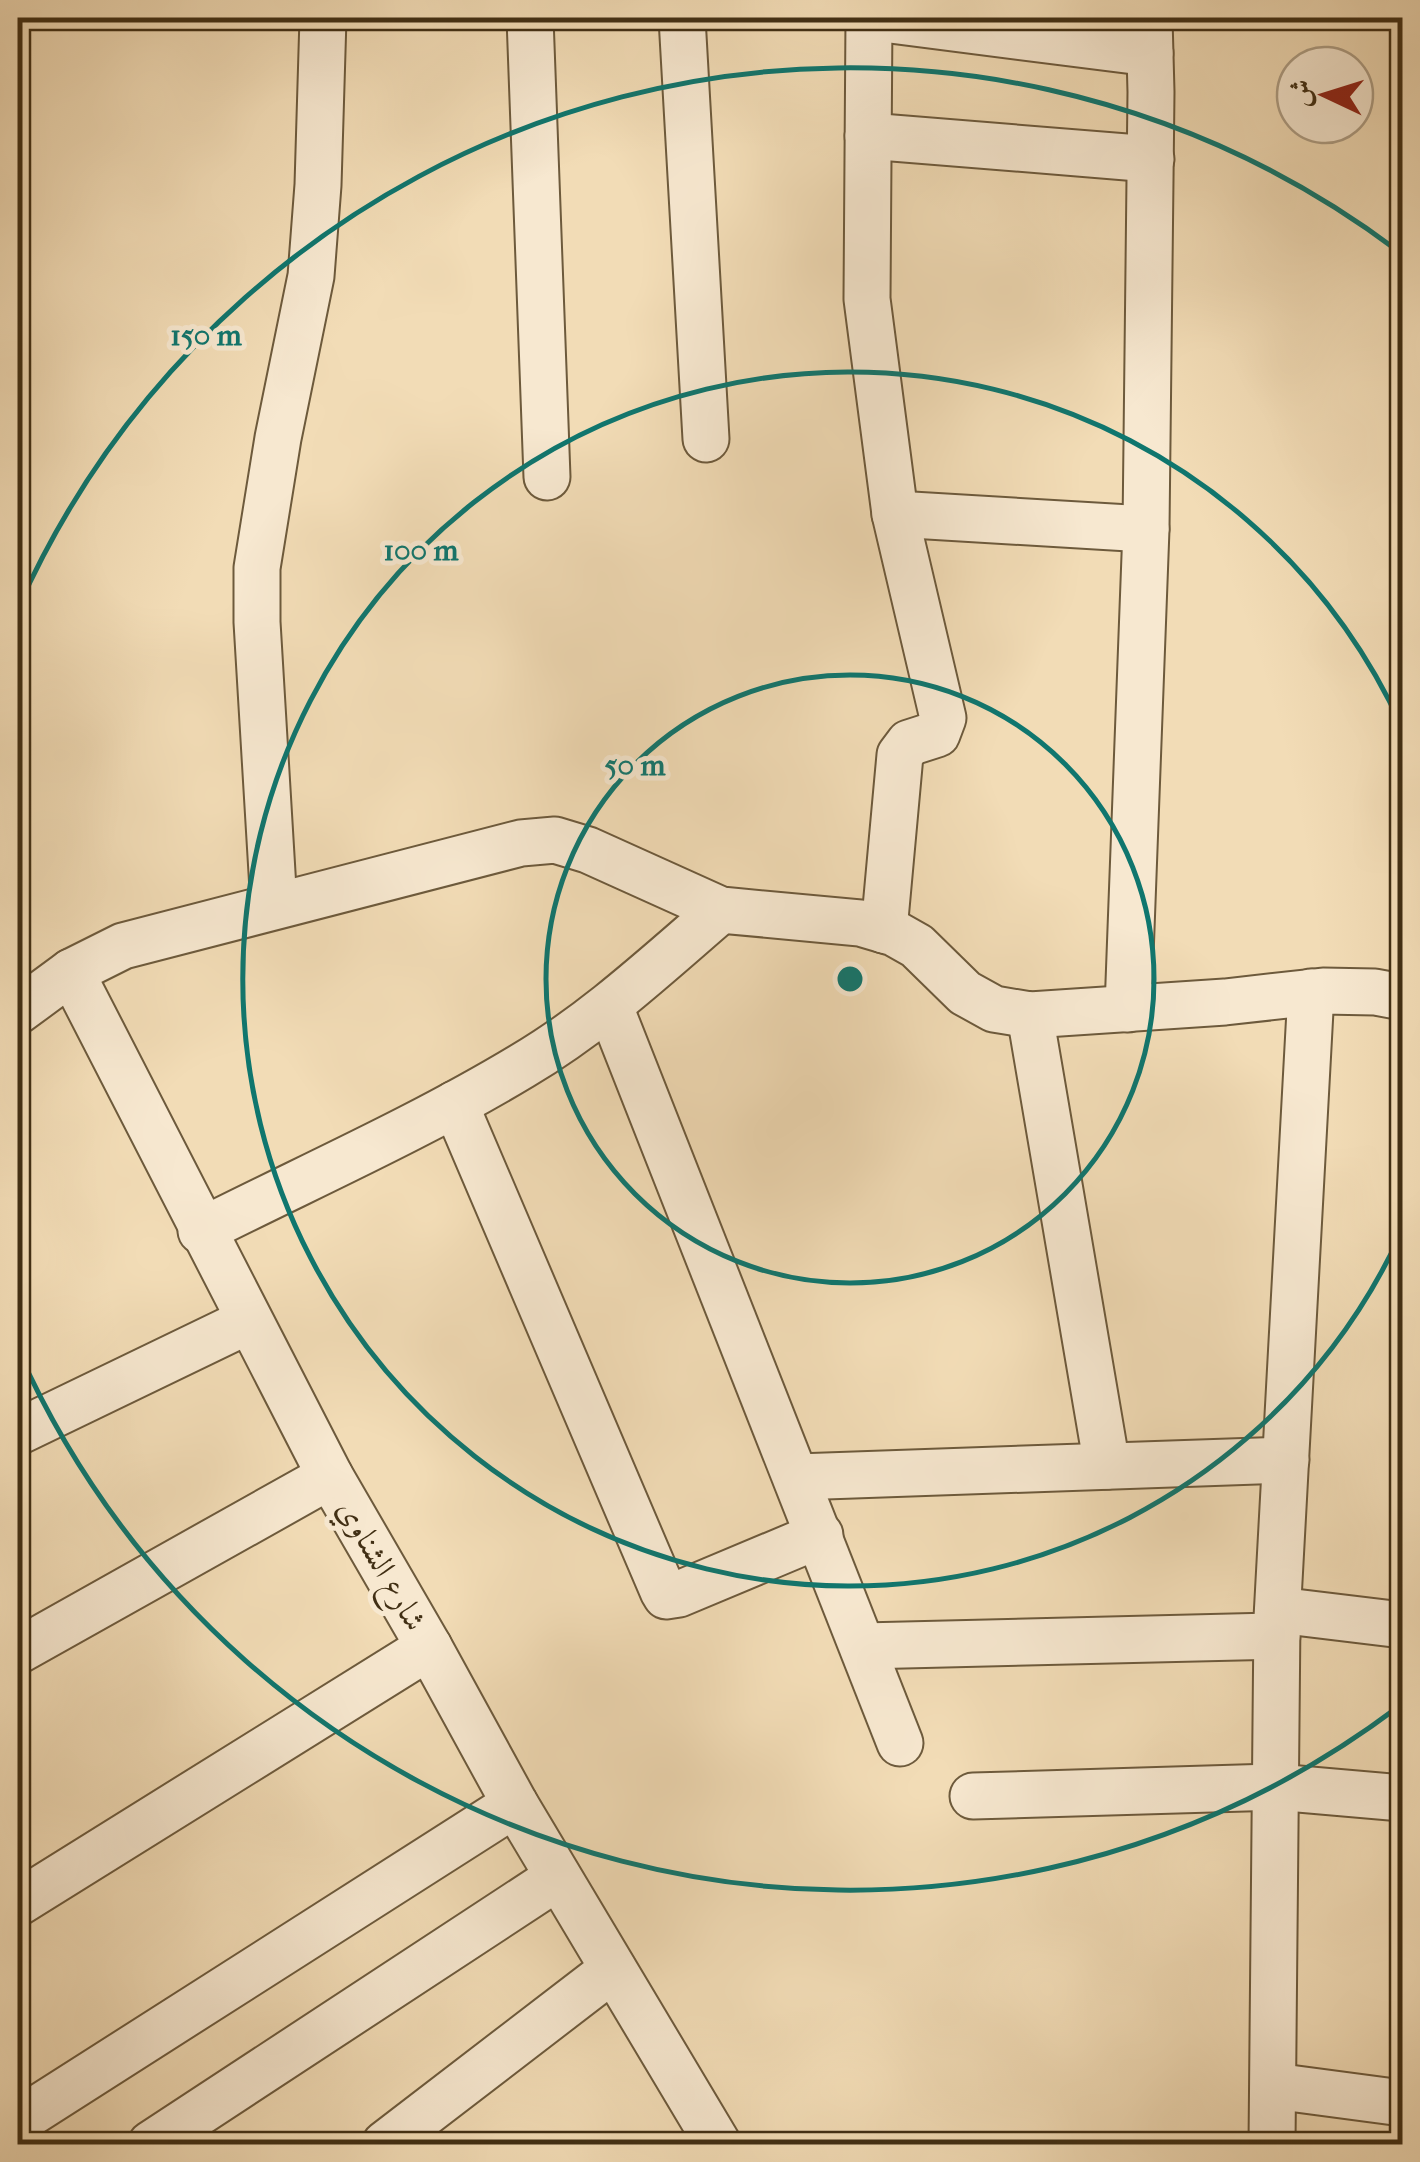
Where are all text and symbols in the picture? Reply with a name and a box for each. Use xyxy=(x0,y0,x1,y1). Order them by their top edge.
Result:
north arrow xyxy=(1275,45,1375,145)
text: ش xyxy=(1283,78,1318,108)
text: 150 m xyxy=(170,318,243,353)
text: 100 m xyxy=(383,533,460,568)
text: 50 m xyxy=(605,748,666,783)
centre of rings xyxy=(832,961,868,997)
street label: شارع الشناوي xyxy=(323,1493,434,1641)

